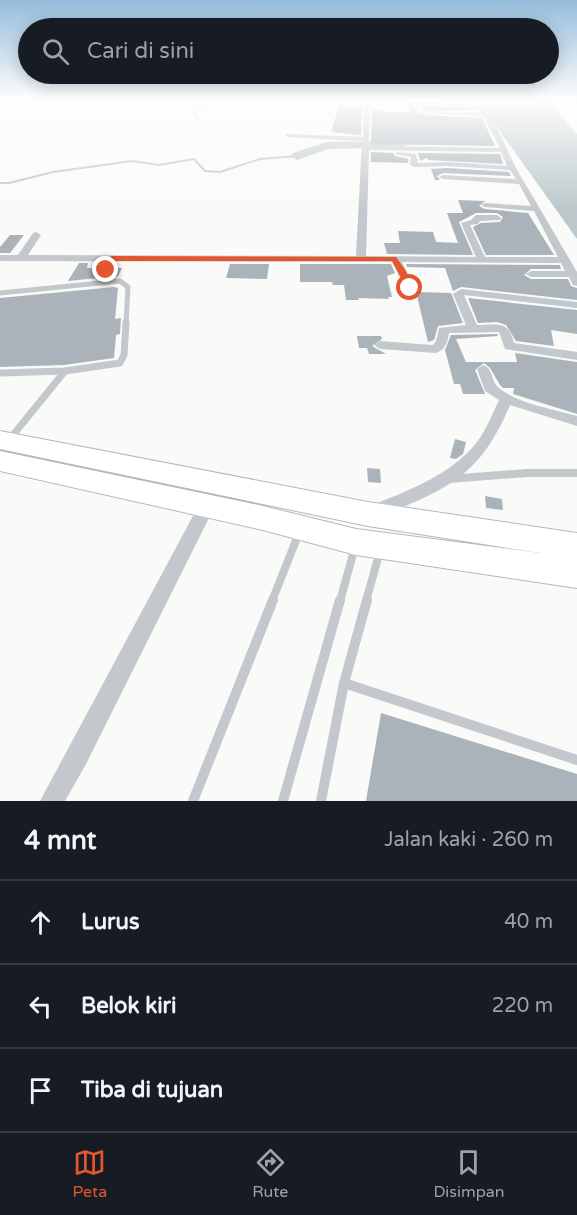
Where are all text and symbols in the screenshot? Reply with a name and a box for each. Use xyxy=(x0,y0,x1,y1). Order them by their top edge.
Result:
search box xyxy=(18,18,559,84)
icon: search xyxy=(39,35,72,68)
text: Cari di sini xyxy=(87,38,194,64)
route end xyxy=(92,256,118,282)
route start xyxy=(396,274,422,300)
text: 4 mnt xyxy=(24,825,96,856)
text: Jalan kaki · 260 m xyxy=(384,828,553,852)
icon: ahead xyxy=(24,906,57,939)
text: Lurus xyxy=(81,909,139,935)
text: 40 m xyxy=(504,910,553,934)
icon: left xyxy=(24,990,57,1023)
text: Belok kiri xyxy=(81,993,177,1019)
text: 220 m xyxy=(492,994,553,1018)
icon: arrive xyxy=(24,1074,57,1107)
text: Tiba di tujuan xyxy=(81,1077,223,1103)
tab: Peta xyxy=(73,1146,107,1202)
tab: Rute xyxy=(252,1146,288,1202)
tab: Disimpan xyxy=(433,1146,504,1202)

